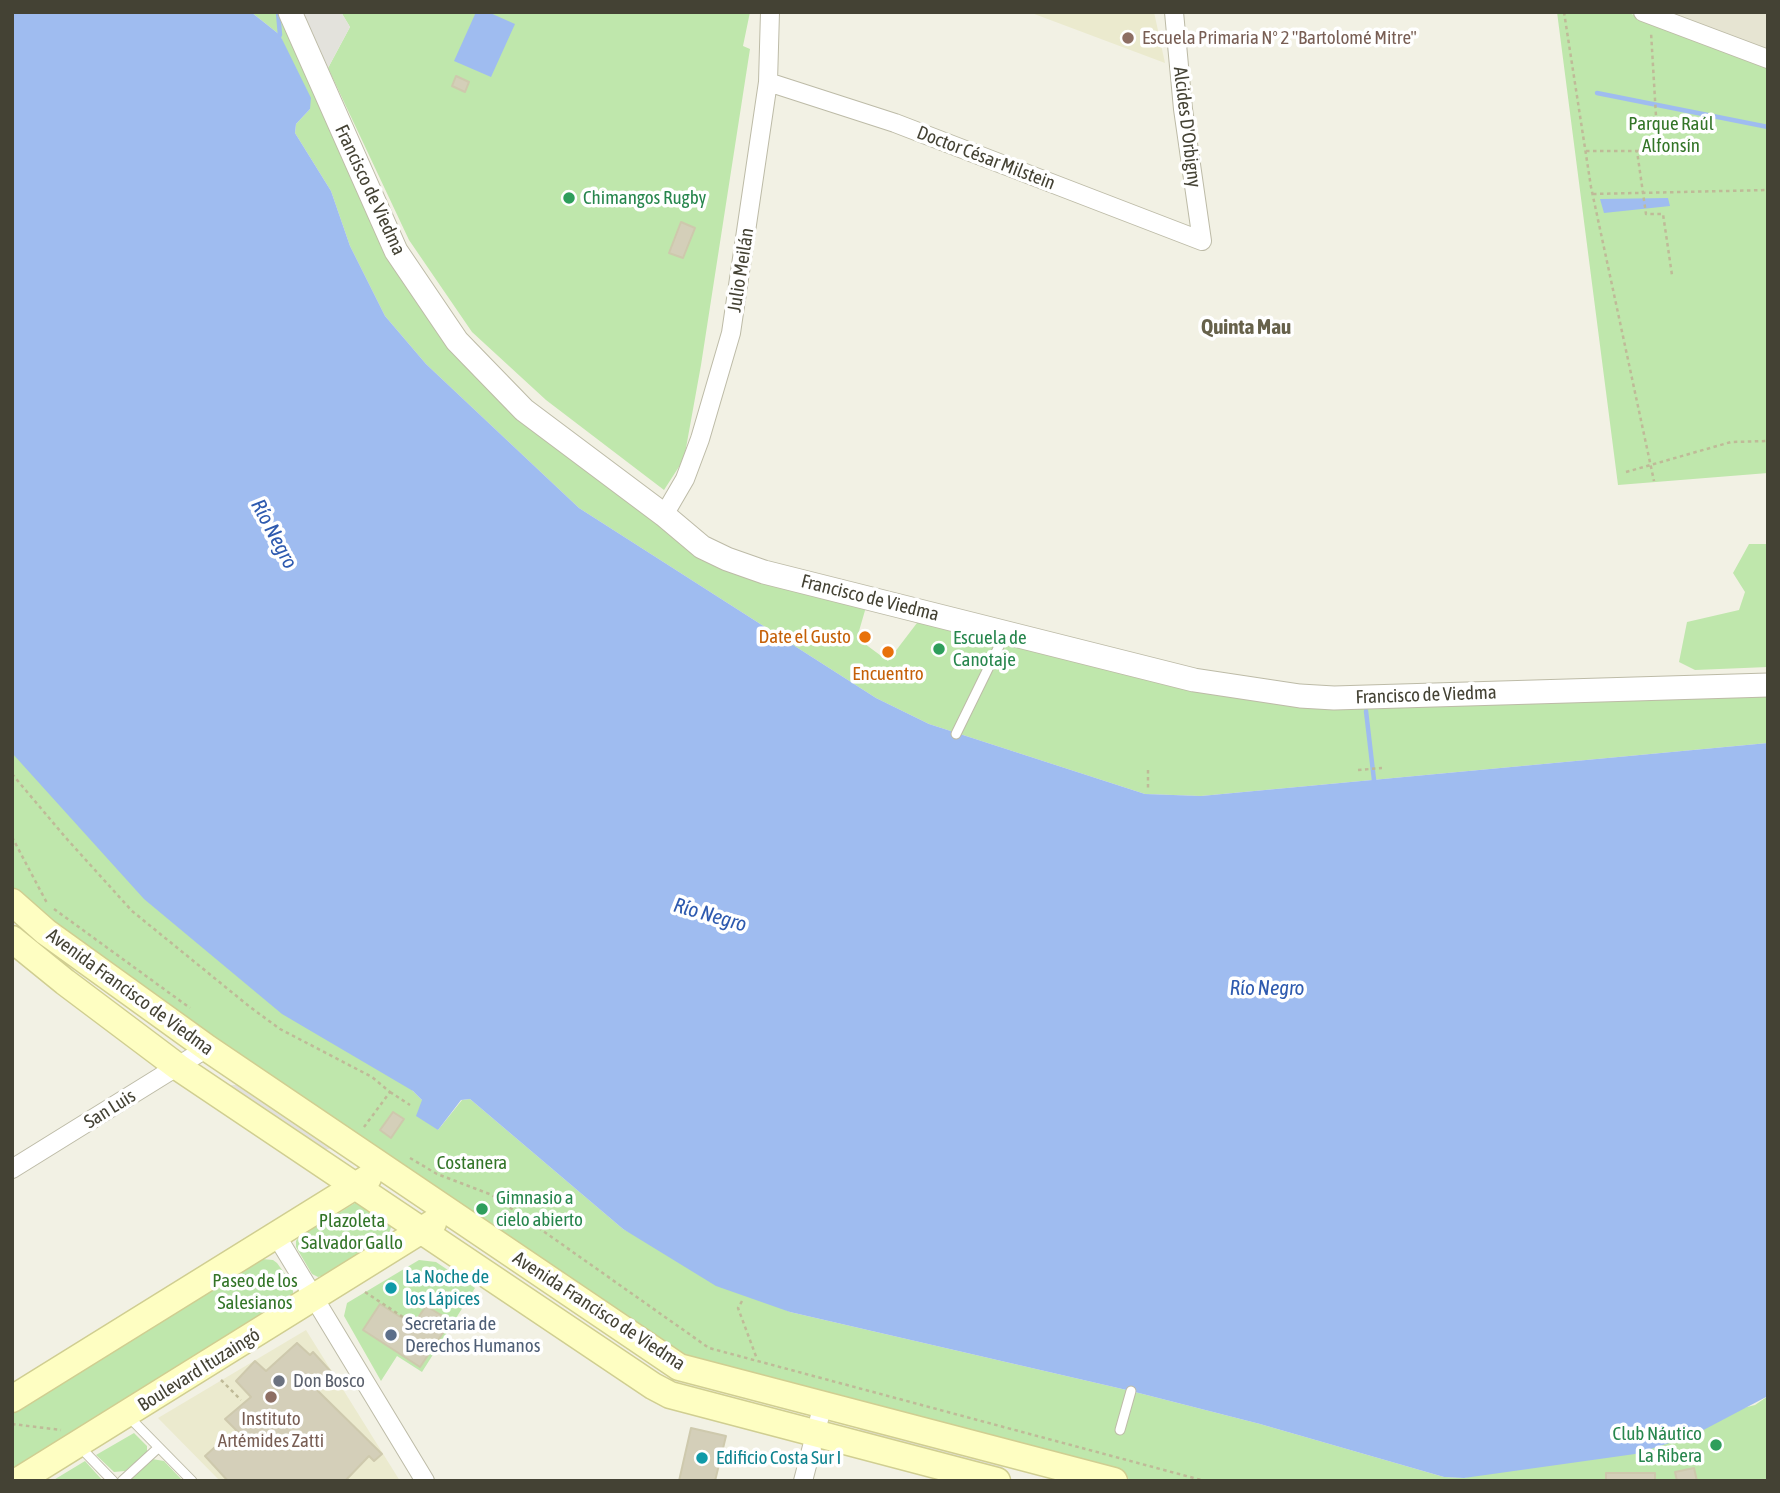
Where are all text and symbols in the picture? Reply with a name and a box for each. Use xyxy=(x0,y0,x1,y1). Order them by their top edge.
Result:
place label: Escuela Primaria N° 2 "Bartolomé Mitre" xyxy=(1142,27,1417,49)
marker: Escuela Primaria N° 2 "Bartolomé Mitre" xyxy=(1120,30,1136,46)
street label: Alcides D'Orbigny xyxy=(1168,65,1206,189)
park label: Parque Raúl Alfonsín xyxy=(1628,113,1714,157)
street label: Francisco de Viedma xyxy=(330,121,410,259)
street label: Doctor César Milstein xyxy=(914,121,1058,195)
place label: Chimangos Rugby xyxy=(583,187,706,209)
marker: Chimangos Rugby xyxy=(561,190,577,206)
street label: Julio Meilán xyxy=(723,226,759,314)
district label: Quinta Mau xyxy=(1201,314,1291,340)
water label: Río Negro xyxy=(245,495,303,573)
street label: Francisco de Viedma xyxy=(799,570,941,626)
place label: Date el Gusto xyxy=(759,626,851,648)
place label: Escuela de Canotaje xyxy=(953,627,1027,671)
marker: Date el Gusto xyxy=(857,629,873,645)
marker: Escuela de Canotaje xyxy=(931,641,947,657)
marker: Encuentro xyxy=(880,644,896,660)
place label: Encuentro xyxy=(852,663,924,685)
street label: Francisco de Viedma xyxy=(1355,681,1497,709)
water label: Río Negro xyxy=(671,893,749,937)
street label: Avenida Francisco de Viedma xyxy=(42,924,218,1060)
water label: Río Negro xyxy=(1230,975,1304,1001)
street label: San Luis xyxy=(80,1084,140,1134)
park label: Costanera xyxy=(437,1152,507,1174)
place label: Gimnasio a cielo abierto xyxy=(496,1187,583,1231)
marker: Gimnasio a cielo abierto xyxy=(474,1201,490,1217)
park label: Plazoleta Salvador Gallo xyxy=(301,1210,403,1254)
street label: Avenida Francisco de Viedma xyxy=(509,1247,689,1375)
place label: La Noche de los Lápices xyxy=(405,1266,489,1310)
park label: Paseo de los Salesianos xyxy=(212,1270,298,1314)
marker: La Noche de los Lápices xyxy=(383,1280,399,1296)
place label: Secretaria de Derechos Humanos xyxy=(405,1313,540,1357)
street label: Boulevard Ituzaingó xyxy=(134,1323,264,1417)
marker: Secretaria de Derechos Humanos xyxy=(383,1327,399,1343)
place label: Don Bosco xyxy=(293,1370,365,1392)
marker: Don Bosco xyxy=(271,1373,287,1389)
marker: Instituto Artémides Zatti xyxy=(263,1389,279,1405)
place label: Instituto Artémides Zatti xyxy=(218,1408,324,1452)
place label: Club Náutico La Ribera xyxy=(1613,1423,1702,1467)
marker: Club Náutico La Ribera xyxy=(1708,1437,1724,1453)
place label: Edificio Costa Sur I xyxy=(716,1447,841,1469)
marker: Edificio Costa Sur I xyxy=(694,1450,710,1466)

